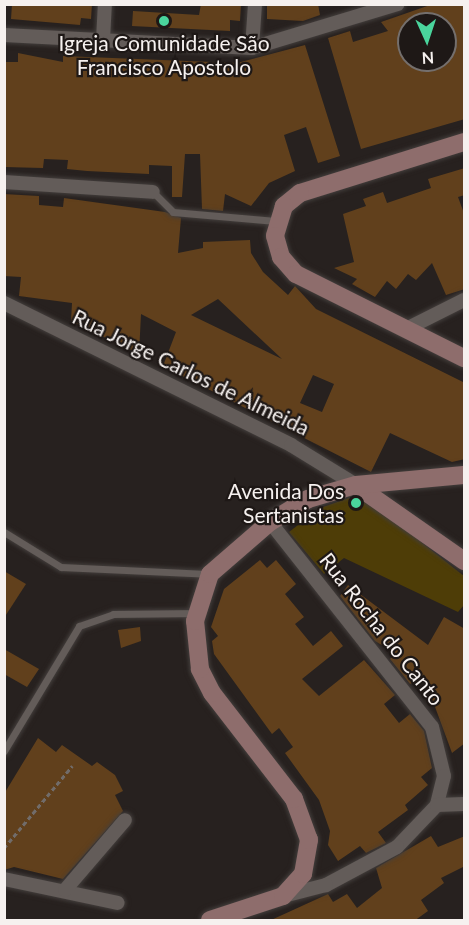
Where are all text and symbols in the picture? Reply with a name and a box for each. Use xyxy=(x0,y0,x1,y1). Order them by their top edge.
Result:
north arrow xyxy=(397,12,457,72)
marker: Igreja Comunidade São Francisco Apostolo xyxy=(157,14,171,28)
place label: Igreja Comunidade São Francisco Apostolo xyxy=(58,30,270,80)
text: N xyxy=(421,49,435,68)
street label: Rua Jorge Carlos de Almeida xyxy=(68,303,314,441)
place label: Avenida Dos Sertanistas xyxy=(228,478,344,528)
marker: Avenida Dos Sertanistas xyxy=(349,496,363,510)
street label: Rua Rocha do Canto xyxy=(315,548,449,710)

